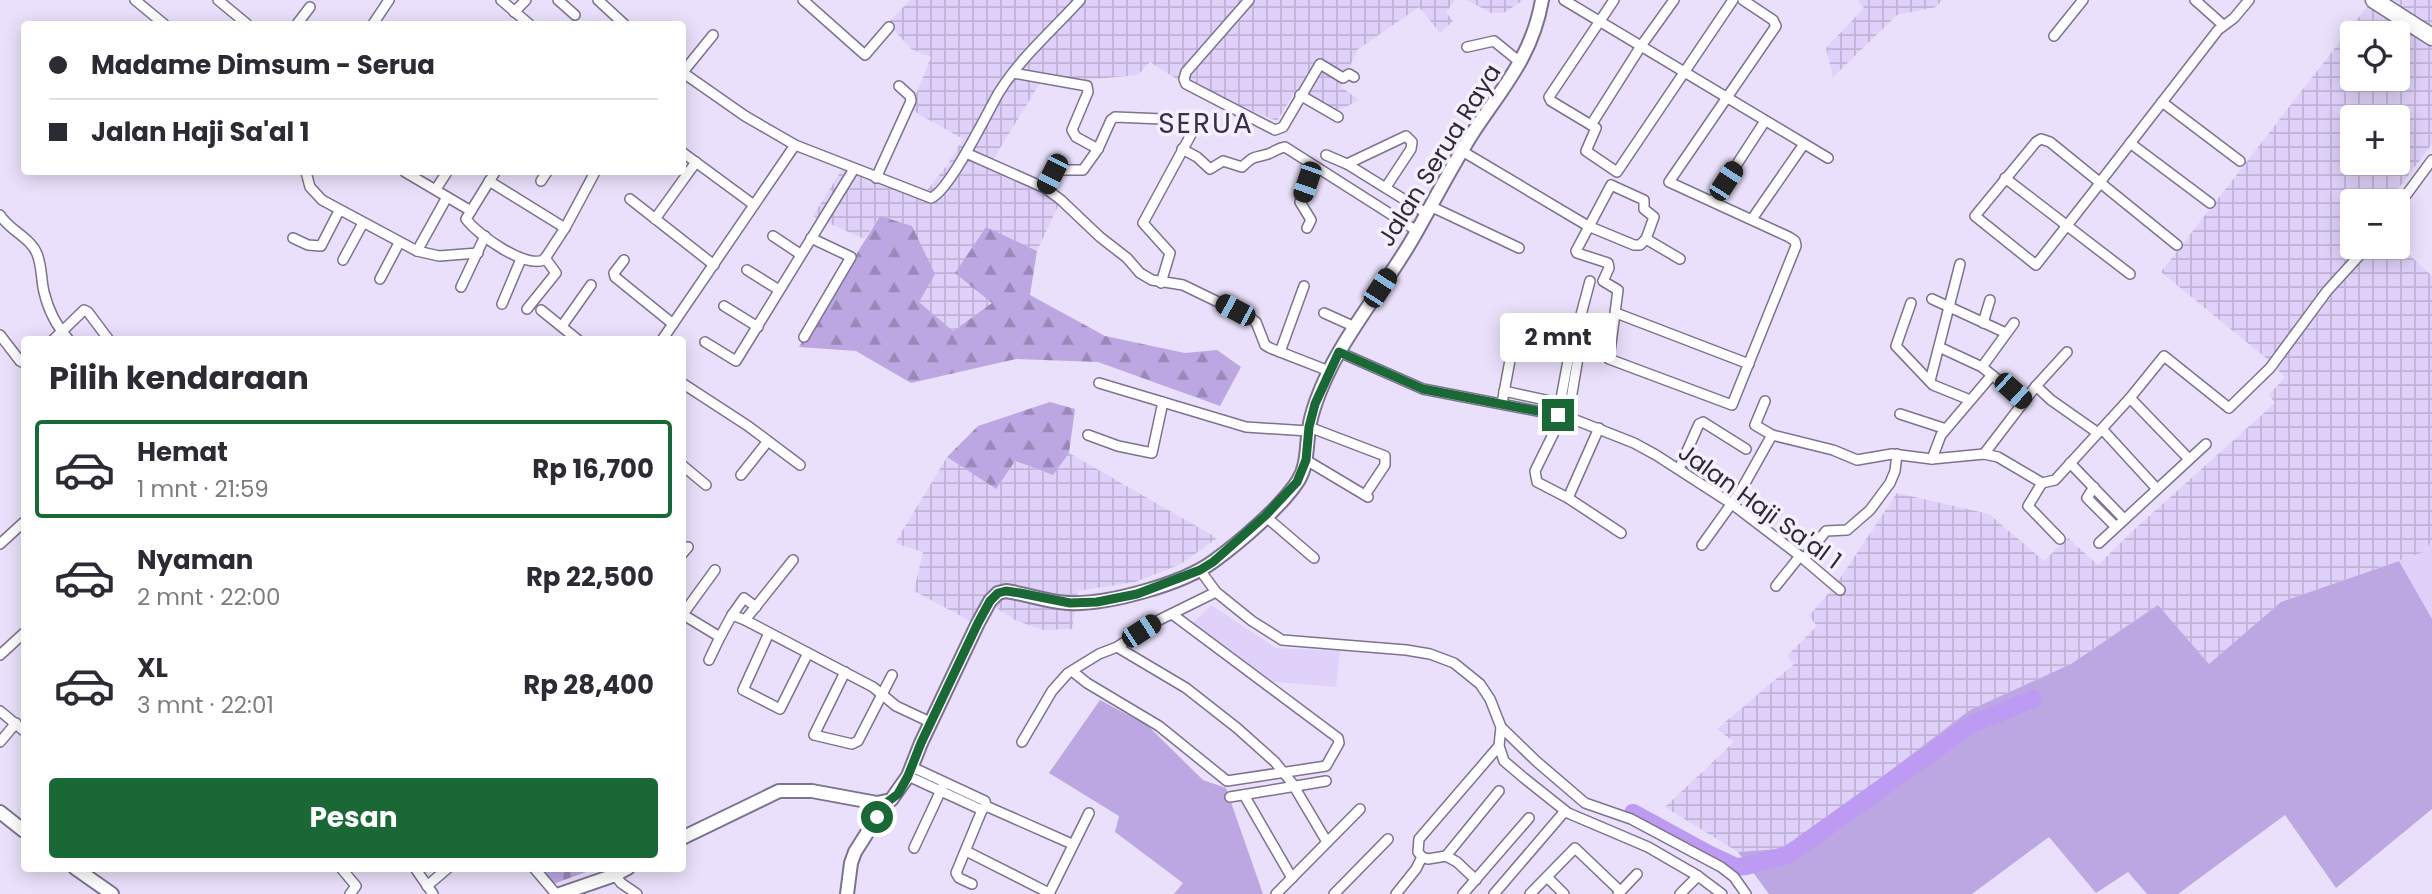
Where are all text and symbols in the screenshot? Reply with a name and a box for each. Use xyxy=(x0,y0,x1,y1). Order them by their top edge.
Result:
map controls xyxy=(2340,21,2410,259)
button: locate xyxy=(2340,21,2410,91)
text: Madame Dimsum - Serua xyxy=(91,47,435,83)
street label: Jalan Serua Raya xyxy=(1370,58,1508,252)
district label: SERUA xyxy=(1158,104,1254,143)
button: + xyxy=(2340,105,2410,175)
text: Jalan Haji Sa'al 1 xyxy=(91,114,310,150)
car xyxy=(1034,151,1071,197)
car xyxy=(1706,158,1747,204)
car xyxy=(1291,159,1324,205)
button: − xyxy=(2340,189,2410,259)
car xyxy=(1360,265,1401,311)
car xyxy=(1212,291,1259,329)
callout: 2 mnt xyxy=(1500,314,1616,362)
text: 2 mnt xyxy=(1524,321,1592,353)
text: Pilih kendaraan xyxy=(49,355,309,400)
car xyxy=(1991,369,2036,413)
route end xyxy=(1542,399,1574,431)
text: Hemat xyxy=(137,434,228,470)
street label: Jalan Haji Sa'al 1 xyxy=(1672,436,1848,576)
icon: car xyxy=(53,438,116,501)
text: Rp 16,700 xyxy=(532,451,654,487)
text: 1 mnt · 21:59 xyxy=(137,473,269,505)
text: Nyaman xyxy=(137,542,253,578)
icon: car xyxy=(53,546,116,609)
text: Rp 22,500 xyxy=(526,559,654,595)
text: 2 mnt · 22:00 xyxy=(137,581,281,613)
car xyxy=(1118,611,1165,651)
text: XL xyxy=(137,650,168,686)
icon: car xyxy=(53,654,116,717)
text: Rp 28,400 xyxy=(523,667,654,703)
text: 3 mnt · 22:01 xyxy=(137,689,274,721)
button: Pesan xyxy=(49,778,658,858)
route start xyxy=(861,801,893,833)

